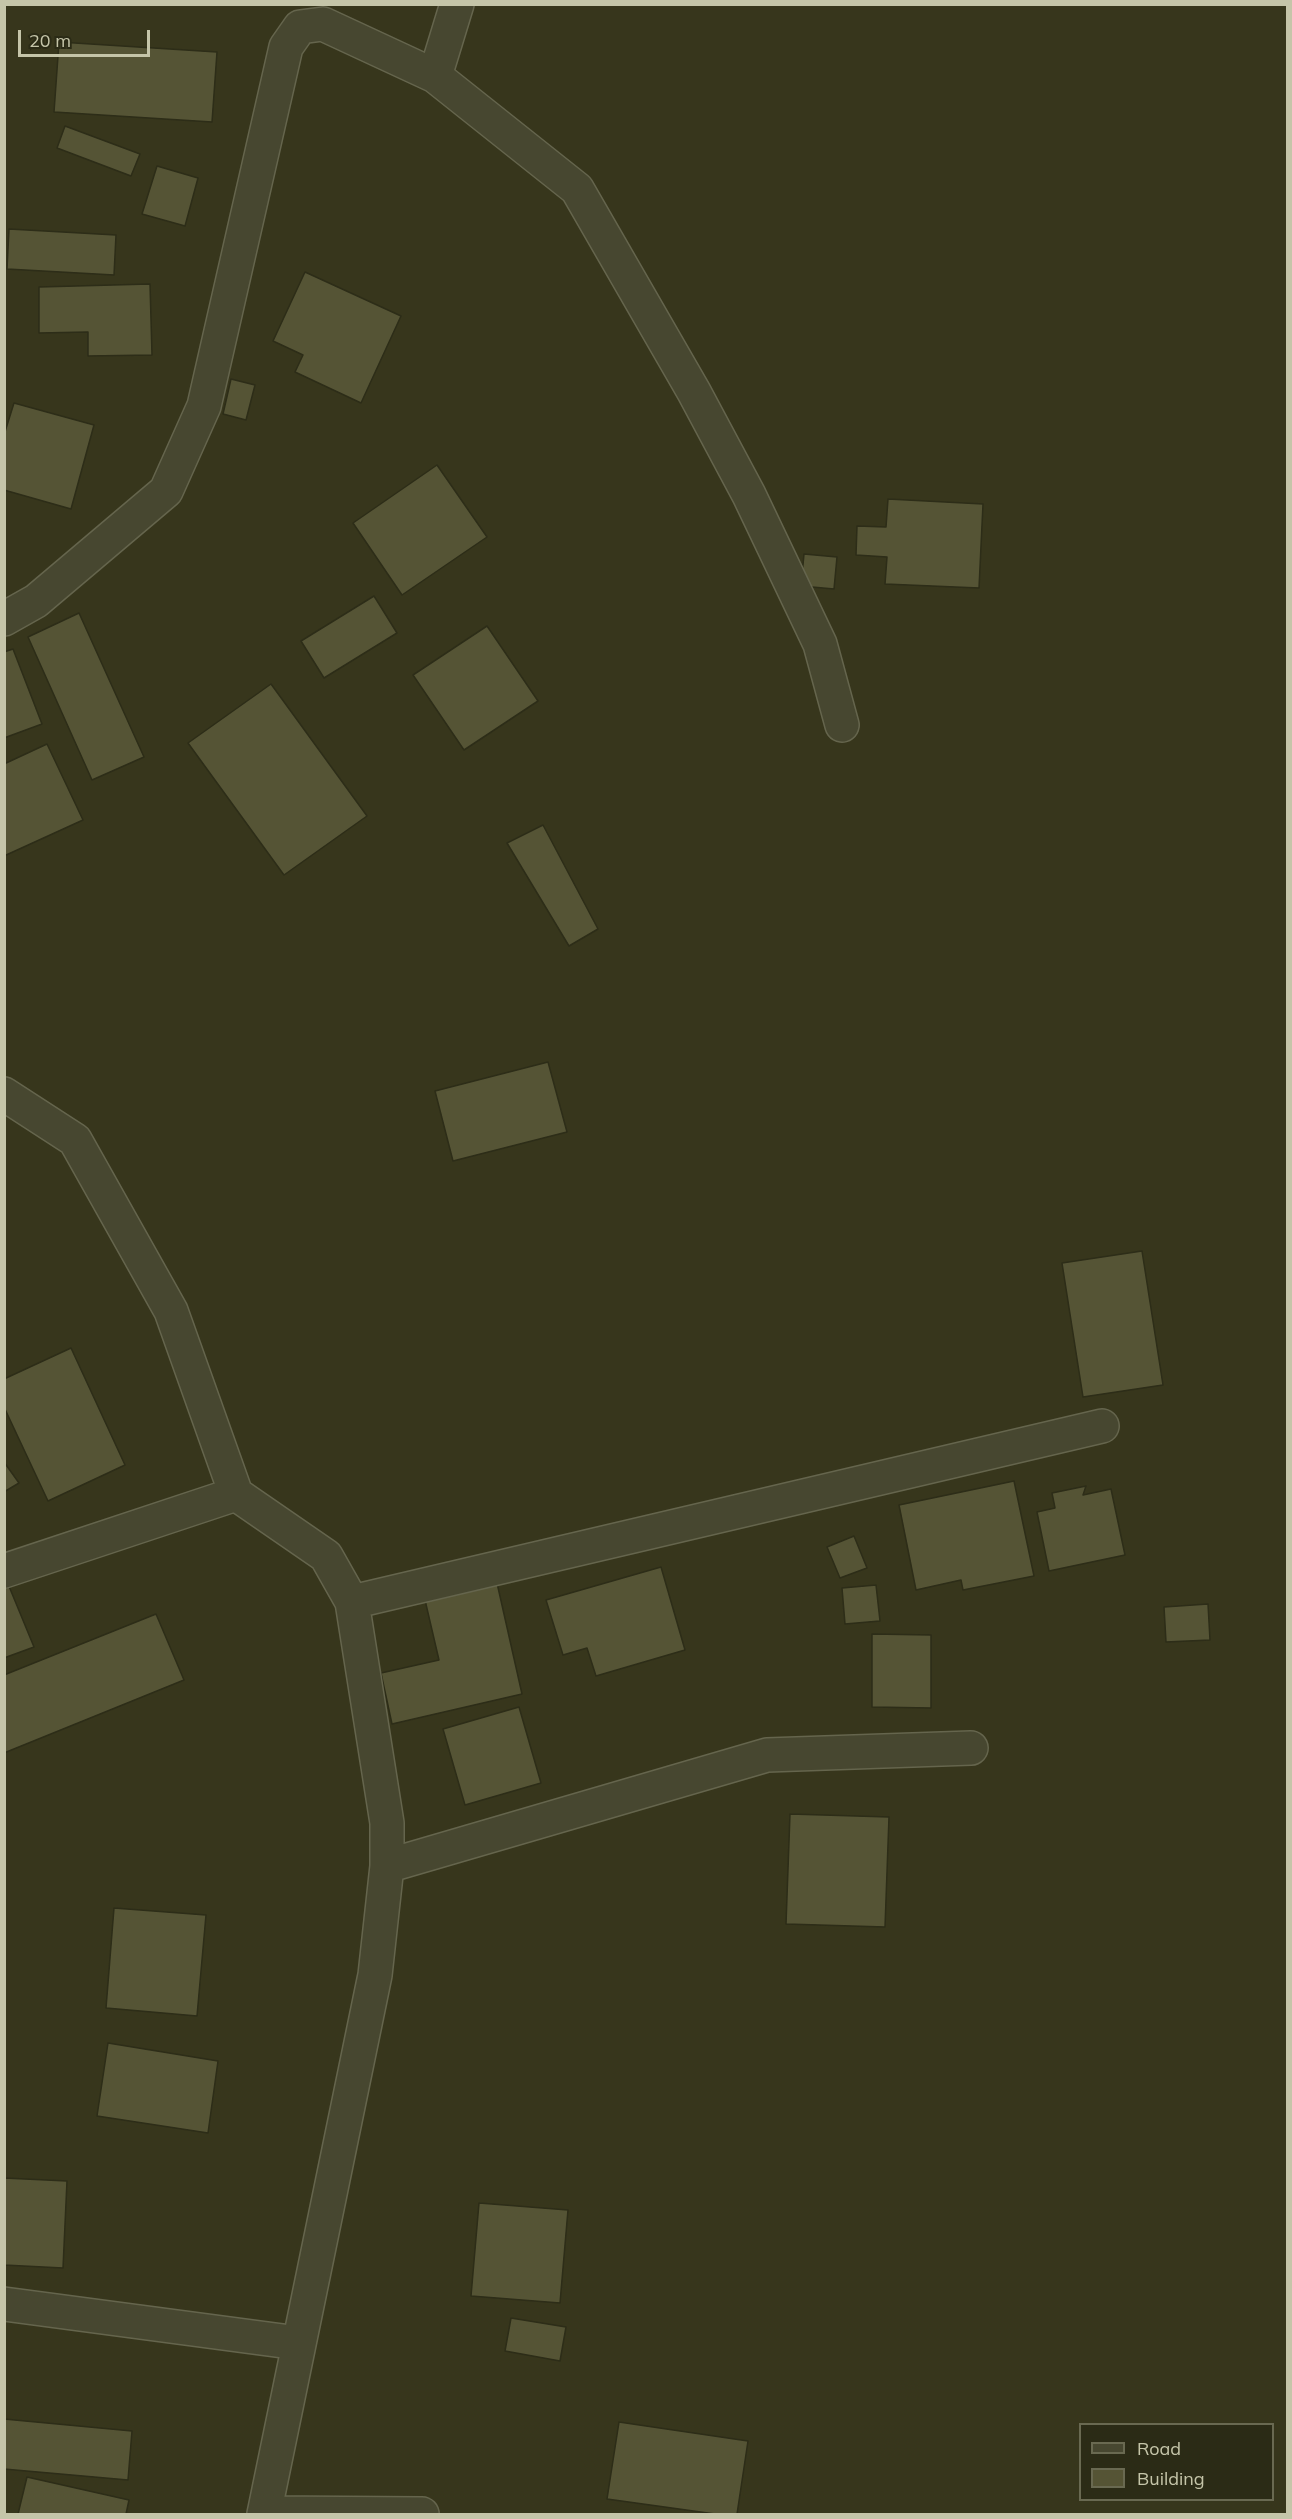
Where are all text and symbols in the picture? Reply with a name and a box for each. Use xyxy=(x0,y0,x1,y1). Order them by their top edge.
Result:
scale bar xyxy=(21,18,153,56)
text: 20 m xyxy=(29,29,71,52)
legend xyxy=(1079,2423,1274,2501)
text: Road xyxy=(1137,2437,1181,2460)
text: Building xyxy=(1137,2467,1205,2490)

